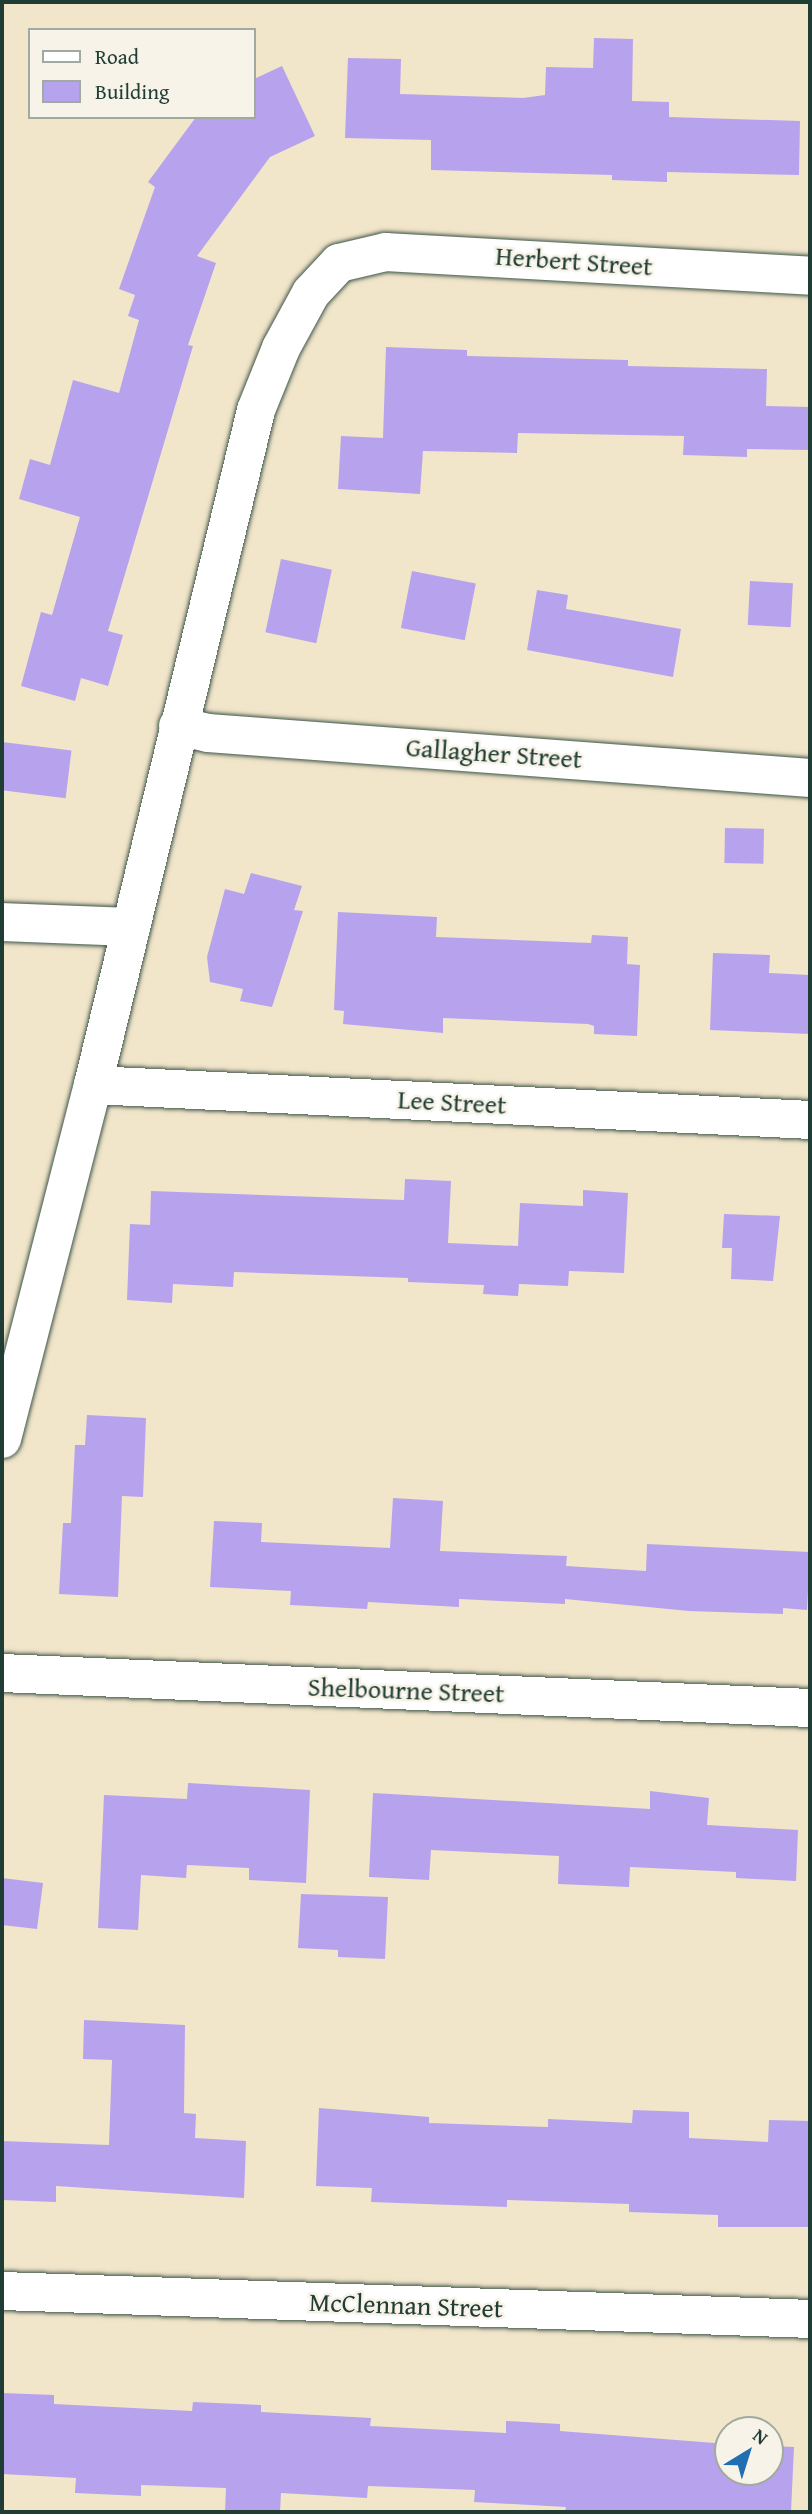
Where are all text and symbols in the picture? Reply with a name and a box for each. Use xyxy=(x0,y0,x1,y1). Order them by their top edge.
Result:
legend xyxy=(28,28,256,119)
text: Road xyxy=(95,41,139,72)
text: Building xyxy=(95,76,169,107)
street label: Herbert Street xyxy=(494,240,654,282)
street label: Gallagher Street xyxy=(405,731,583,775)
street label: Lee Street xyxy=(397,1084,507,1120)
street label: Shelbourne Street xyxy=(307,1671,505,1709)
street label: McClennan Street xyxy=(308,2286,504,2324)
north arrow xyxy=(714,2416,784,2486)
text: N xyxy=(747,2421,774,2451)

